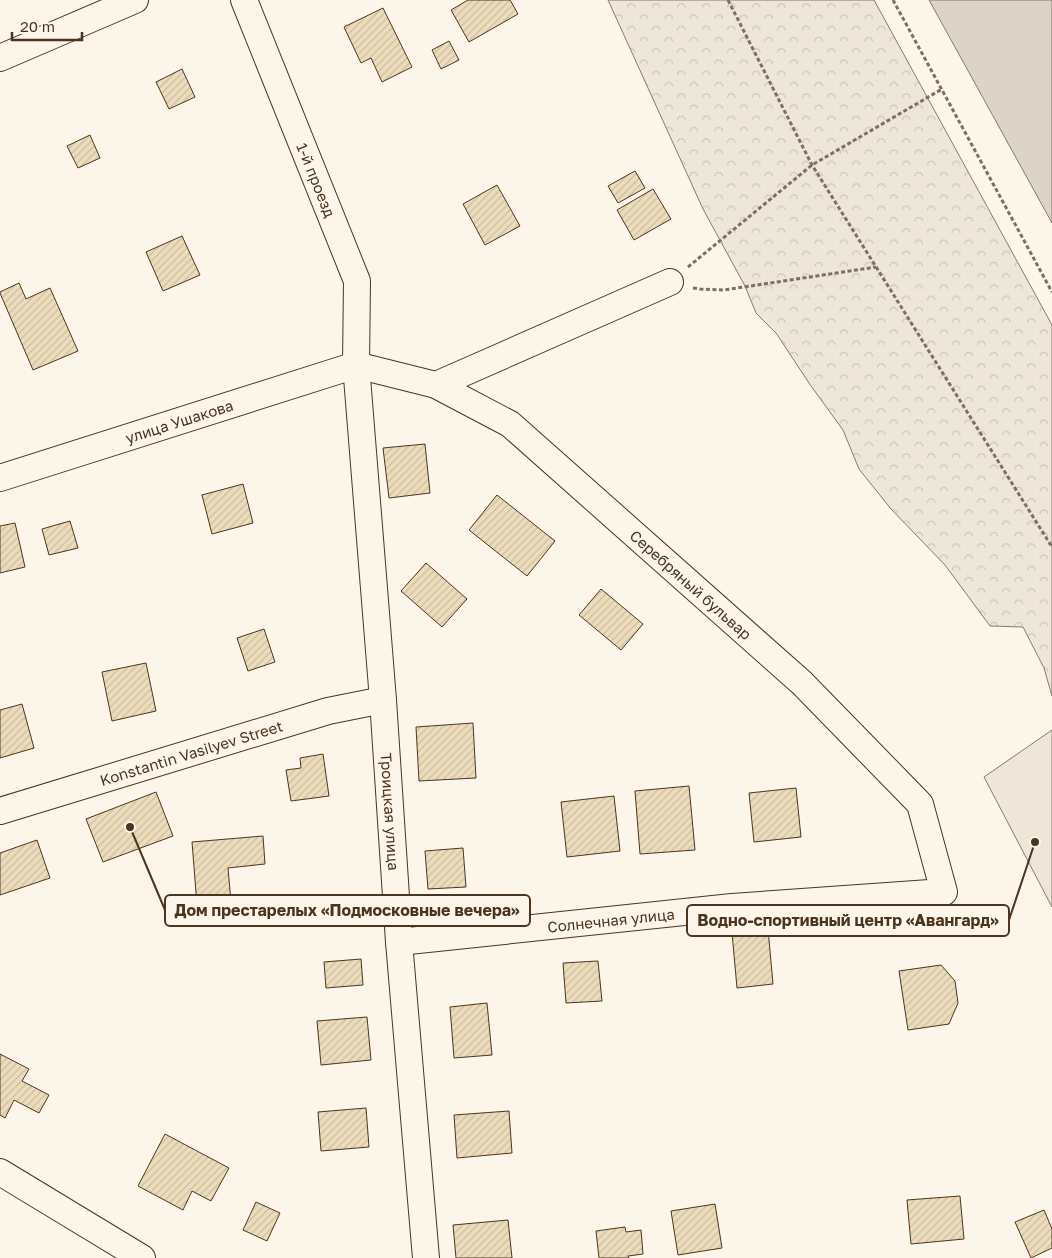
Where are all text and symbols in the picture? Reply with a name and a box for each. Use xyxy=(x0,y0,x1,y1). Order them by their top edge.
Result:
scale bar xyxy=(12,10,82,42)
text: 20 m xyxy=(20,17,55,35)
street label: 1-й проезд xyxy=(293,140,339,220)
street label: улица Ушакова xyxy=(123,396,235,447)
street label: Серебряный бульвар xyxy=(627,526,755,643)
street label: Konstantin Vasilyev Street xyxy=(98,716,285,789)
street label: Троицкая улица xyxy=(378,752,403,871)
callout: Дом престарелых «Подмосковные вечера» xyxy=(165,895,530,926)
text: Дом престарелых «Подмосковные вечера» xyxy=(174,900,520,920)
street label: Солнечная улица xyxy=(546,904,676,936)
callout: Водно-спортивный центр «Авангард» xyxy=(687,905,1009,936)
text: Водно-спортивный центр «Авангард» xyxy=(697,910,999,930)

